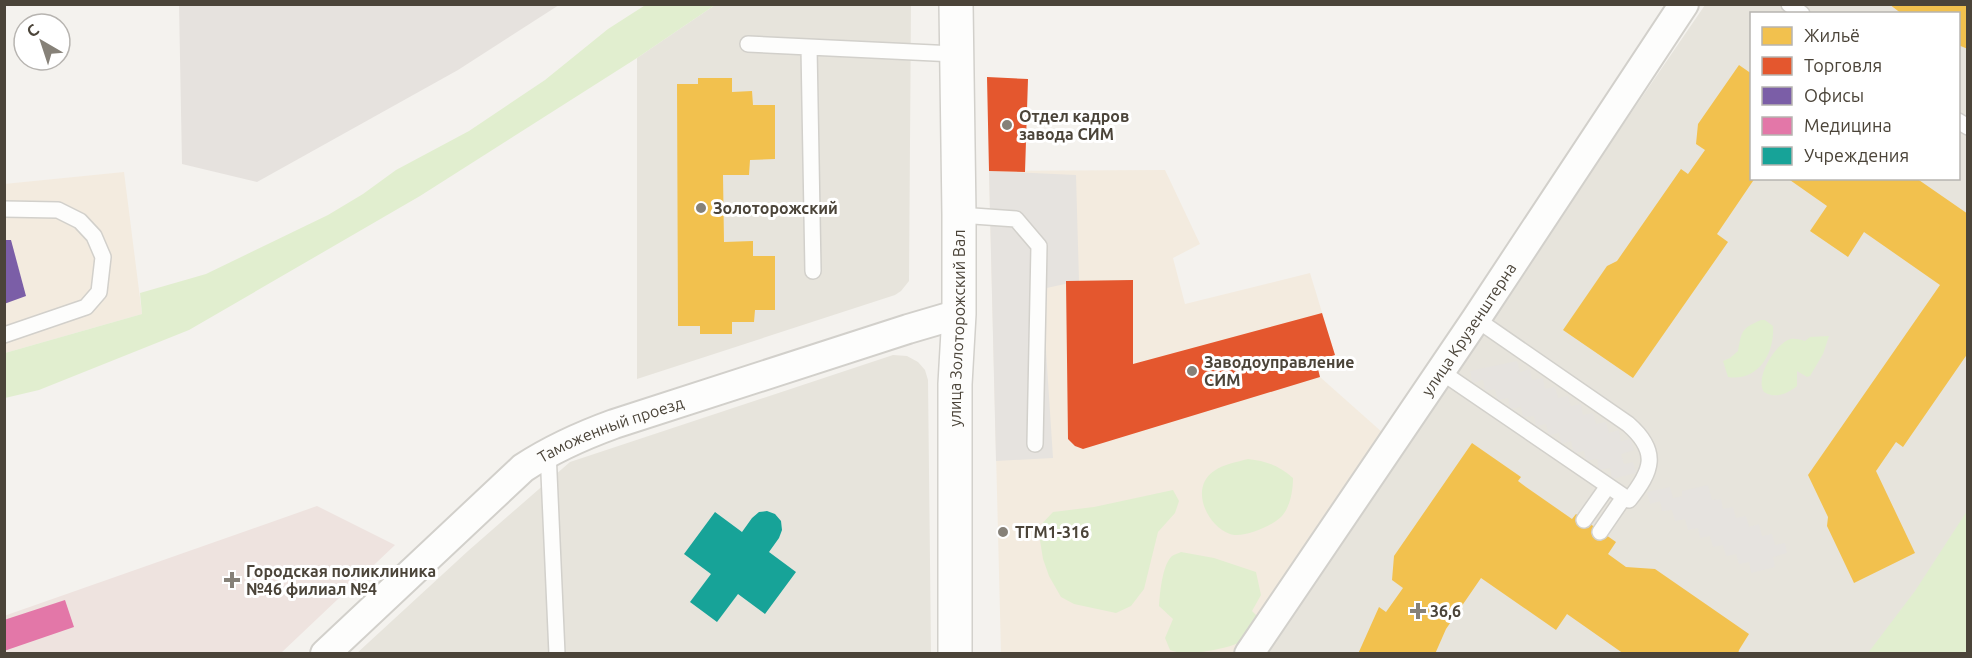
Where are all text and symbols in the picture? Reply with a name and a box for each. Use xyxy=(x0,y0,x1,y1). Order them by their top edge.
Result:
north arrow xyxy=(12,12,72,72)
legend xyxy=(1750,12,1960,180)
text: С xyxy=(23,20,42,41)
text: Жильё xyxy=(1804,25,1860,45)
text: Торговля xyxy=(1804,55,1882,75)
text: Офисы xyxy=(1804,85,1864,105)
place label: Отдел кадров завода СИМ xyxy=(1019,107,1129,143)
text: Медицина xyxy=(1804,115,1892,135)
marker: Отдел кадров завода СИМ xyxy=(1000,118,1014,132)
text: Учреждения xyxy=(1804,145,1909,165)
place label: Золоторожский xyxy=(713,199,838,217)
marker: Золоторожский xyxy=(694,201,708,215)
street label: улица Золоторожский Вал xyxy=(946,229,968,427)
street label: улица Крузенштерна xyxy=(1418,259,1520,399)
place label: Заводоуправление СИМ xyxy=(1204,353,1355,389)
marker: Заводоуправление СИМ xyxy=(1185,364,1199,378)
street label: Таможенный проезд xyxy=(534,393,686,466)
place label: ТГМ1-316 xyxy=(1015,523,1089,541)
marker: ТГМ1-316 xyxy=(996,525,1010,539)
place label: Городская поликлиника №46 филиал №4 xyxy=(246,562,436,598)
marker: Городская поликлиника №46 филиал №4 xyxy=(223,571,241,589)
place label: 36,6 xyxy=(1430,602,1461,620)
marker: 36,6 xyxy=(1411,604,1425,618)

